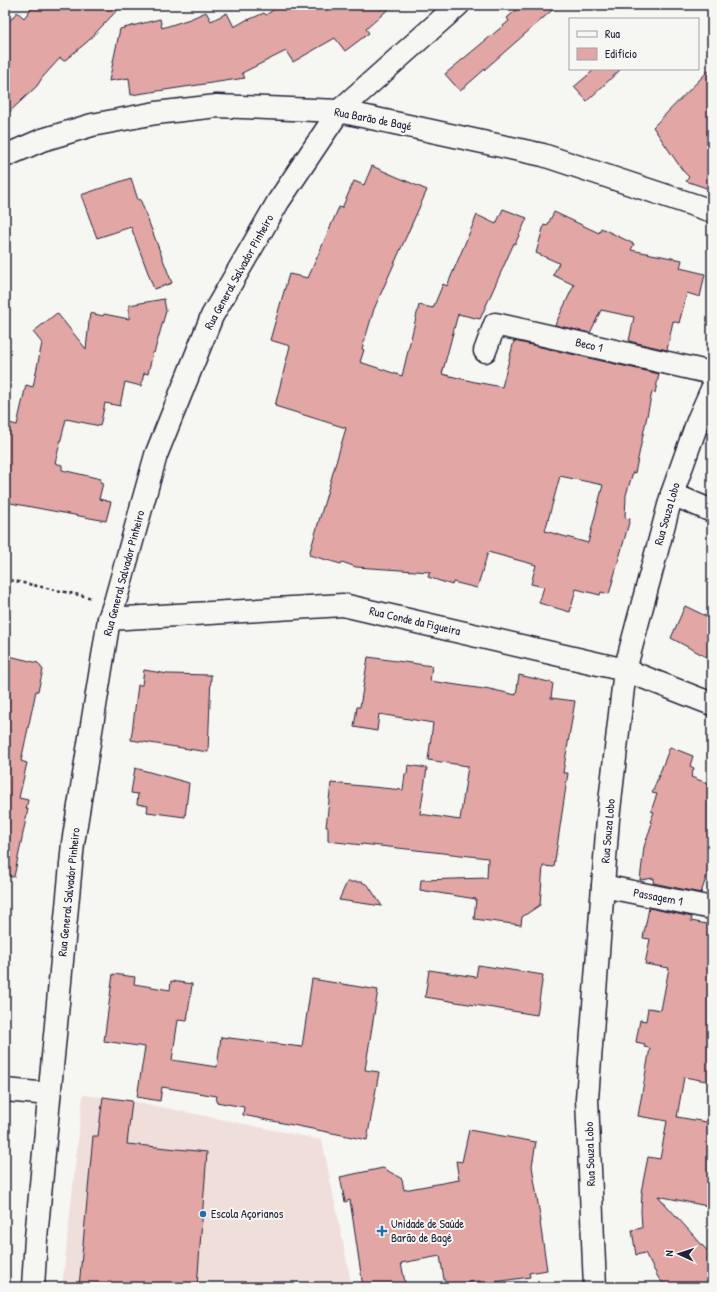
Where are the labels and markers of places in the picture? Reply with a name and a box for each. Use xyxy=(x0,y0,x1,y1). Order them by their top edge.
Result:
place label: Escola Açorianos xyxy=(211,1205,284,1222)
marker: Escola Açorianos xyxy=(198,1209,208,1219)
place label: Unidade de Saúde Barão de Bagé xyxy=(391,1215,464,1246)
marker: Unidade de Saúde Barão de Bagé xyxy=(376,1225,388,1237)

